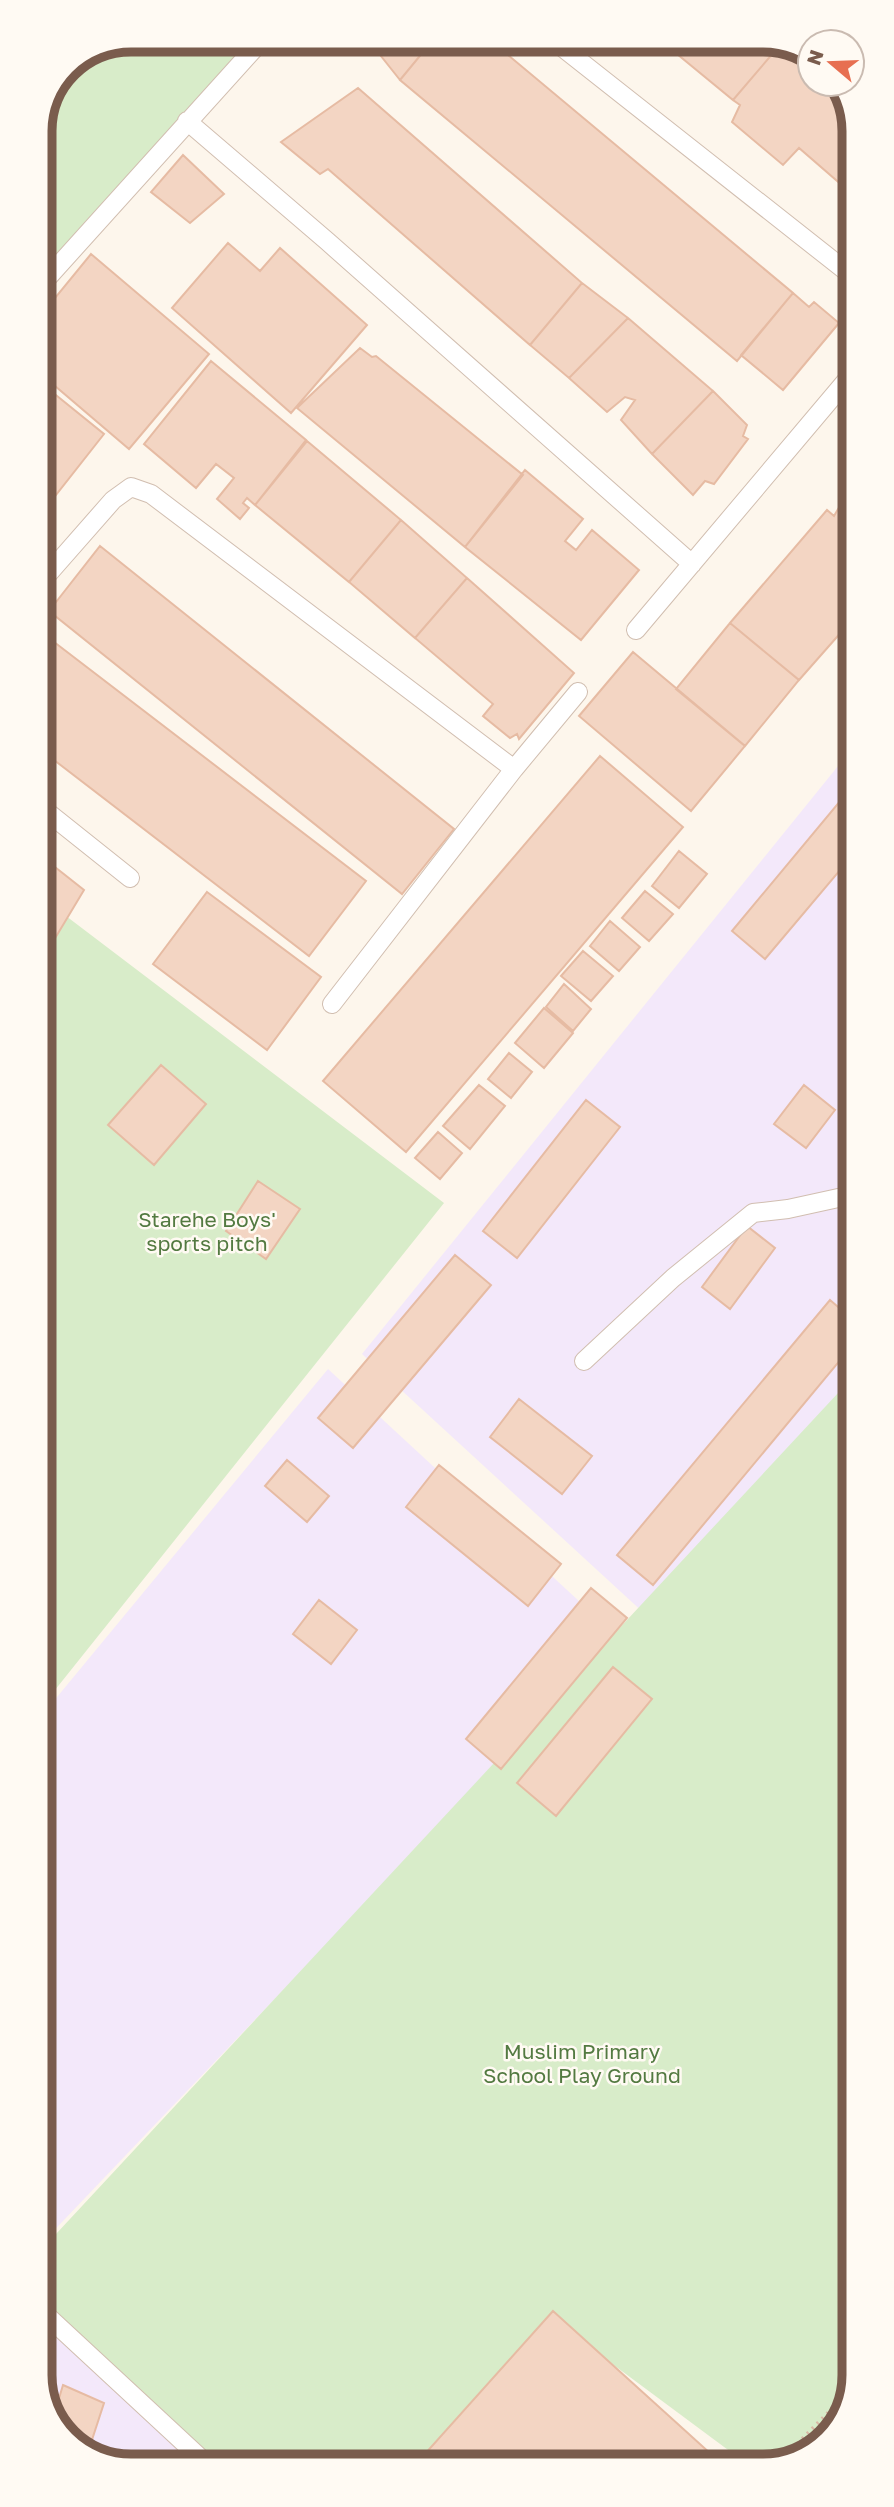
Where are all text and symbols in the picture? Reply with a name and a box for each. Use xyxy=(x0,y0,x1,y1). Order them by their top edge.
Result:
north arrow xyxy=(796,28,866,98)
text: N xyxy=(801,47,828,68)
park label: Starehe Boys' sports pitch xyxy=(138,1206,276,1256)
park label: Muslim Primary School Play Ground xyxy=(483,2038,681,2088)

